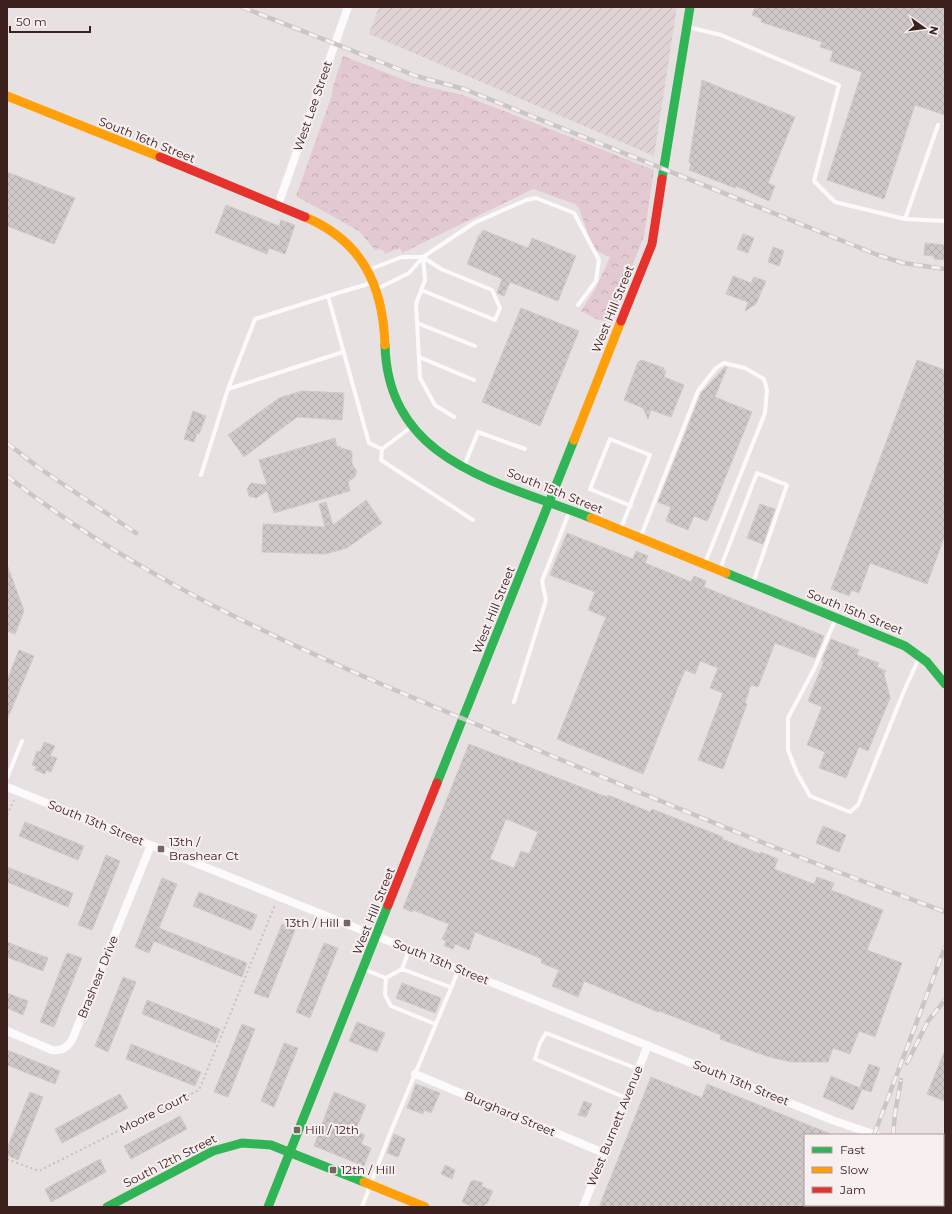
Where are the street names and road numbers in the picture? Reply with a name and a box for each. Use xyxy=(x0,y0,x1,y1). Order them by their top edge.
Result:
street label: West Lee Street xyxy=(290,59,335,153)
street label: South 16th Street xyxy=(97,113,198,166)
street label: West Hill Street xyxy=(588,263,637,355)
street label: South 15th Street xyxy=(505,464,606,517)
street label: West Hill Street xyxy=(469,564,518,656)
street label: South 15th Street xyxy=(805,585,906,638)
street label: South 13th Street xyxy=(46,796,147,849)
street label: West Hill Street xyxy=(349,865,398,957)
street label: Brashear Drive xyxy=(74,933,121,1020)
street label: South 13th Street xyxy=(391,935,492,988)
street label: South 13th Street xyxy=(691,1056,792,1109)
street label: West Burnett Avenue xyxy=(583,1063,646,1188)
street label: Burghard Street xyxy=(462,1088,558,1140)
street label: Moore Court xyxy=(117,1089,191,1136)
street label: South 12th Street xyxy=(121,1131,219,1191)

